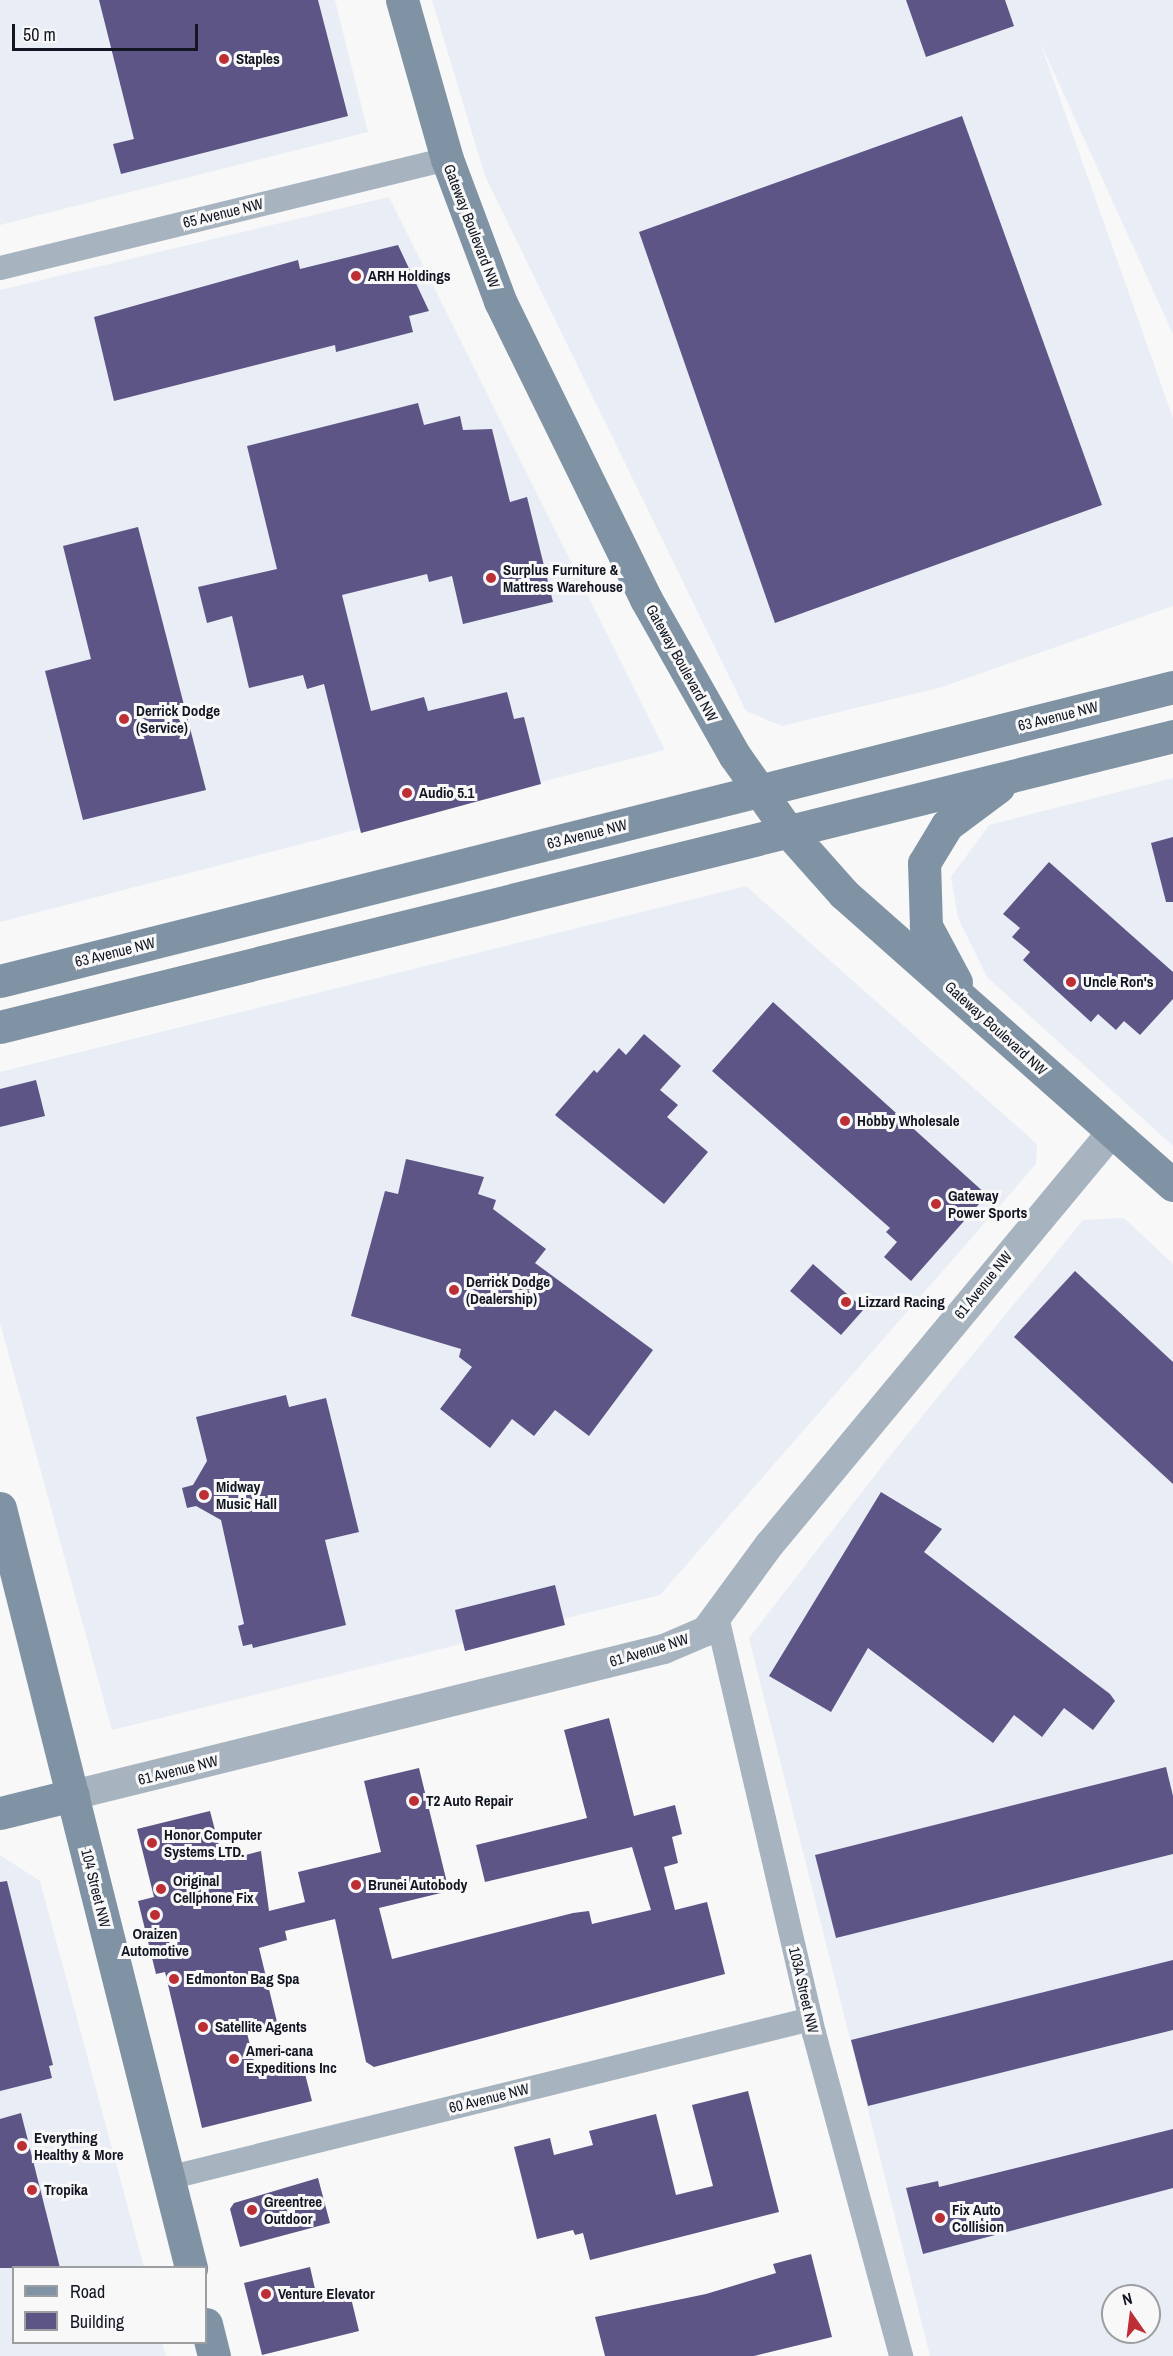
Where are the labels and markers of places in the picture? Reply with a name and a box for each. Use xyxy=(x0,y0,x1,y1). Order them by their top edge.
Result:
place label: Staples xyxy=(236,50,280,68)
marker: Staples xyxy=(217,52,231,66)
place label: ARH Holdings xyxy=(368,267,451,285)
marker: ARH Holdings xyxy=(349,269,363,283)
place label: Surplus Furniture & Mattress Warehouse xyxy=(503,560,623,595)
marker: Surplus Furniture & Mattress Warehouse xyxy=(484,571,498,585)
place label: Derrick Dodge (Service) xyxy=(136,701,220,736)
marker: Derrick Dodge (Service) xyxy=(117,712,131,726)
place label: Audio 5.1 xyxy=(419,784,474,802)
marker: Audio 5.1 xyxy=(400,786,414,800)
place label: Uncle Ron's xyxy=(1083,973,1154,991)
marker: Uncle Ron's xyxy=(1064,975,1078,989)
place label: Hobby Wholesale xyxy=(857,1112,960,1130)
marker: Hobby Wholesale xyxy=(838,1114,852,1128)
place label: Gateway Power Sports xyxy=(948,1186,1027,1221)
marker: Gateway Power Sports xyxy=(929,1197,943,1211)
place label: Derrick Dodge (Dealership) xyxy=(466,1272,550,1307)
marker: Derrick Dodge (Dealership) xyxy=(447,1283,461,1297)
place label: Lizzard Racing xyxy=(858,1293,945,1311)
marker: Lizzard Racing xyxy=(839,1295,853,1309)
place label: Midway Music Hall xyxy=(216,1477,277,1512)
marker: Midway Music Hall xyxy=(197,1488,211,1502)
place label: T2 Auto Repair xyxy=(426,1792,513,1810)
marker: T2 Auto Repair xyxy=(407,1794,421,1808)
place label: Honor Computer Systems LTD. xyxy=(164,1825,262,1860)
marker: Honor Computer Systems LTD. xyxy=(145,1836,159,1850)
place label: Original Cellphone Fix xyxy=(173,1871,254,1906)
place label: Brunei Autobody xyxy=(368,1876,468,1894)
marker: Brunei Autobody xyxy=(349,1878,363,1892)
marker: Original Cellphone Fix xyxy=(154,1882,168,1896)
marker: Oraizen Automotive xyxy=(148,1908,162,1922)
place label: Oraizen Automotive xyxy=(121,1924,189,1959)
place label: Edmonton Bag Spa xyxy=(186,1970,299,1988)
marker: Edmonton Bag Spa xyxy=(167,1972,181,1986)
place label: Satellite Agents xyxy=(215,2018,307,2036)
marker: Satellite Agents xyxy=(196,2020,210,2034)
place label: Ameri-cana Expeditions Inc xyxy=(246,2041,337,2076)
marker: Ameri-cana Expeditions Inc xyxy=(227,2052,241,2066)
place label: Everything Healthy & More xyxy=(34,2128,124,2163)
marker: Everything Healthy & More xyxy=(15,2139,29,2153)
place label: Tropika xyxy=(44,2181,88,2199)
marker: Tropika xyxy=(25,2183,39,2197)
place label: Greentree Outdoor xyxy=(264,2192,322,2227)
place label: Fix Auto Collision xyxy=(952,2200,1004,2235)
marker: Greentree Outdoor xyxy=(245,2203,259,2217)
marker: Fix Auto Collision xyxy=(933,2211,947,2225)
place label: Venture Elevator xyxy=(278,2285,375,2303)
marker: Venture Elevator xyxy=(259,2287,273,2301)

